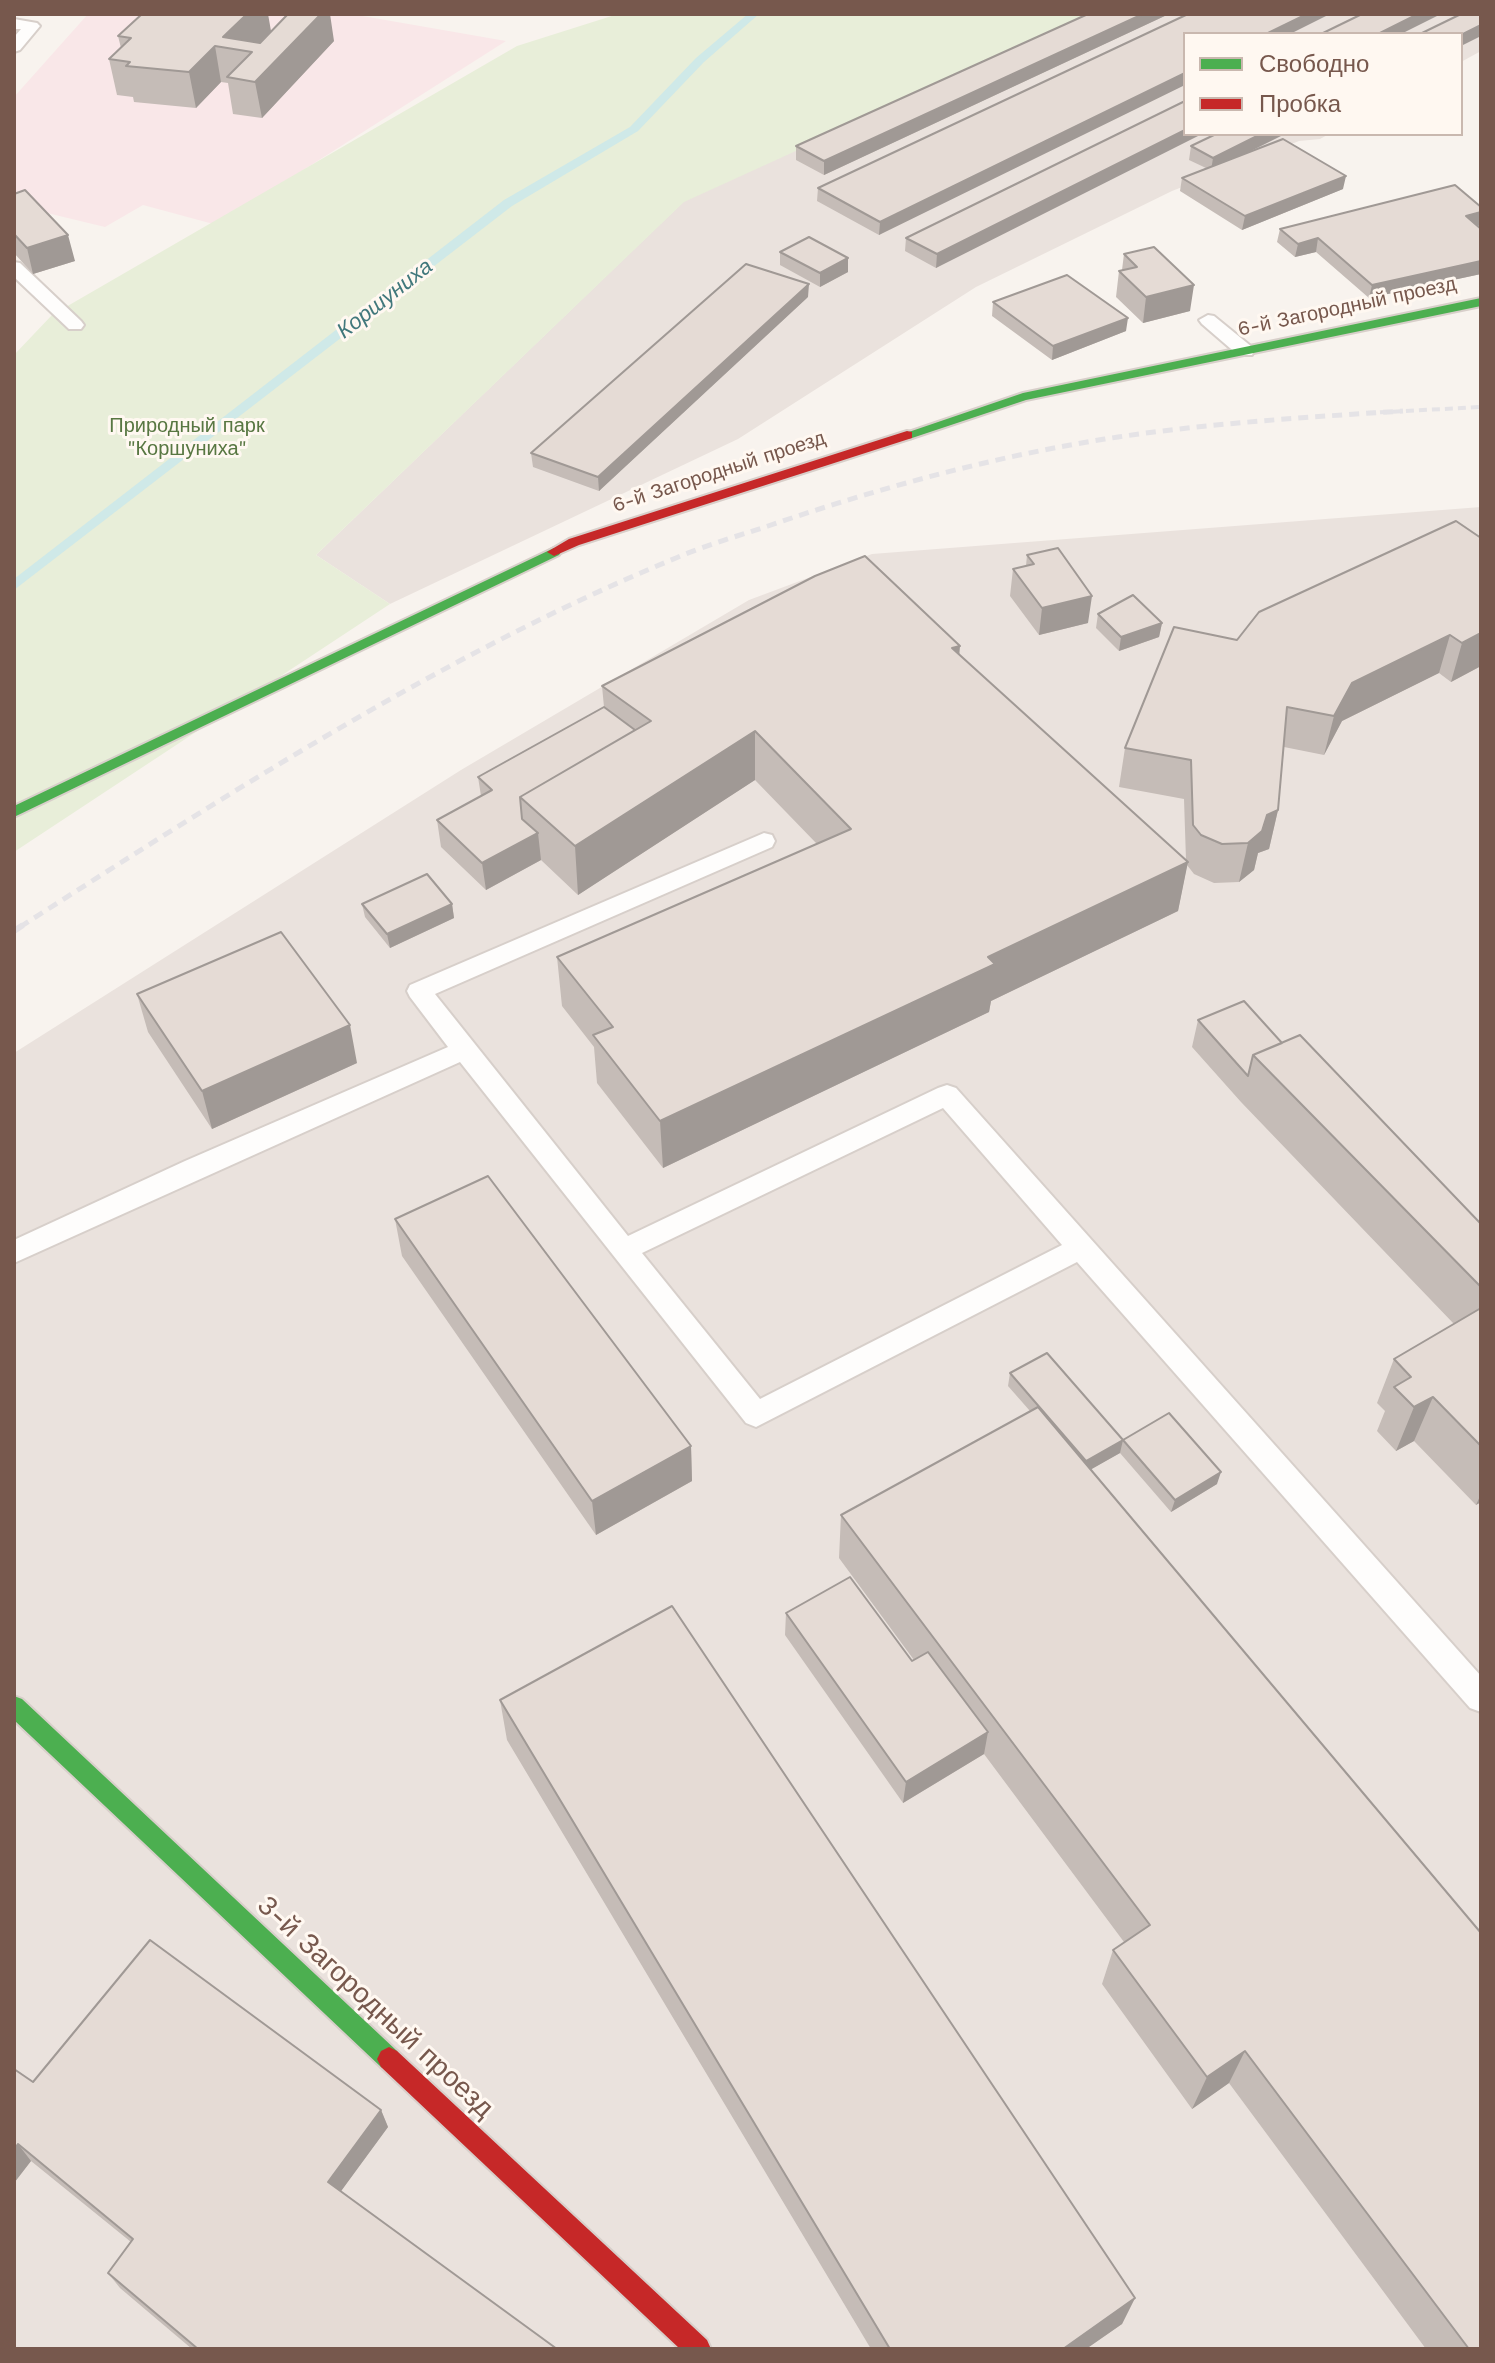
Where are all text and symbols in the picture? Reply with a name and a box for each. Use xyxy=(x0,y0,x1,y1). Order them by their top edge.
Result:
legend xyxy=(1183,32,1463,136)
text: Свободно xyxy=(1259,50,1369,78)
text: Пробка xyxy=(1259,90,1341,118)
water label: Коршуниха xyxy=(332,253,438,345)
street label: 6-й Загородный проезд xyxy=(1236,272,1458,342)
park label: Природный парк "Коршуниха" xyxy=(109,414,265,461)
street label: 6-й Загородный проезд xyxy=(609,426,829,518)
street label: 3-й Загородный проезд xyxy=(250,1889,500,2125)

